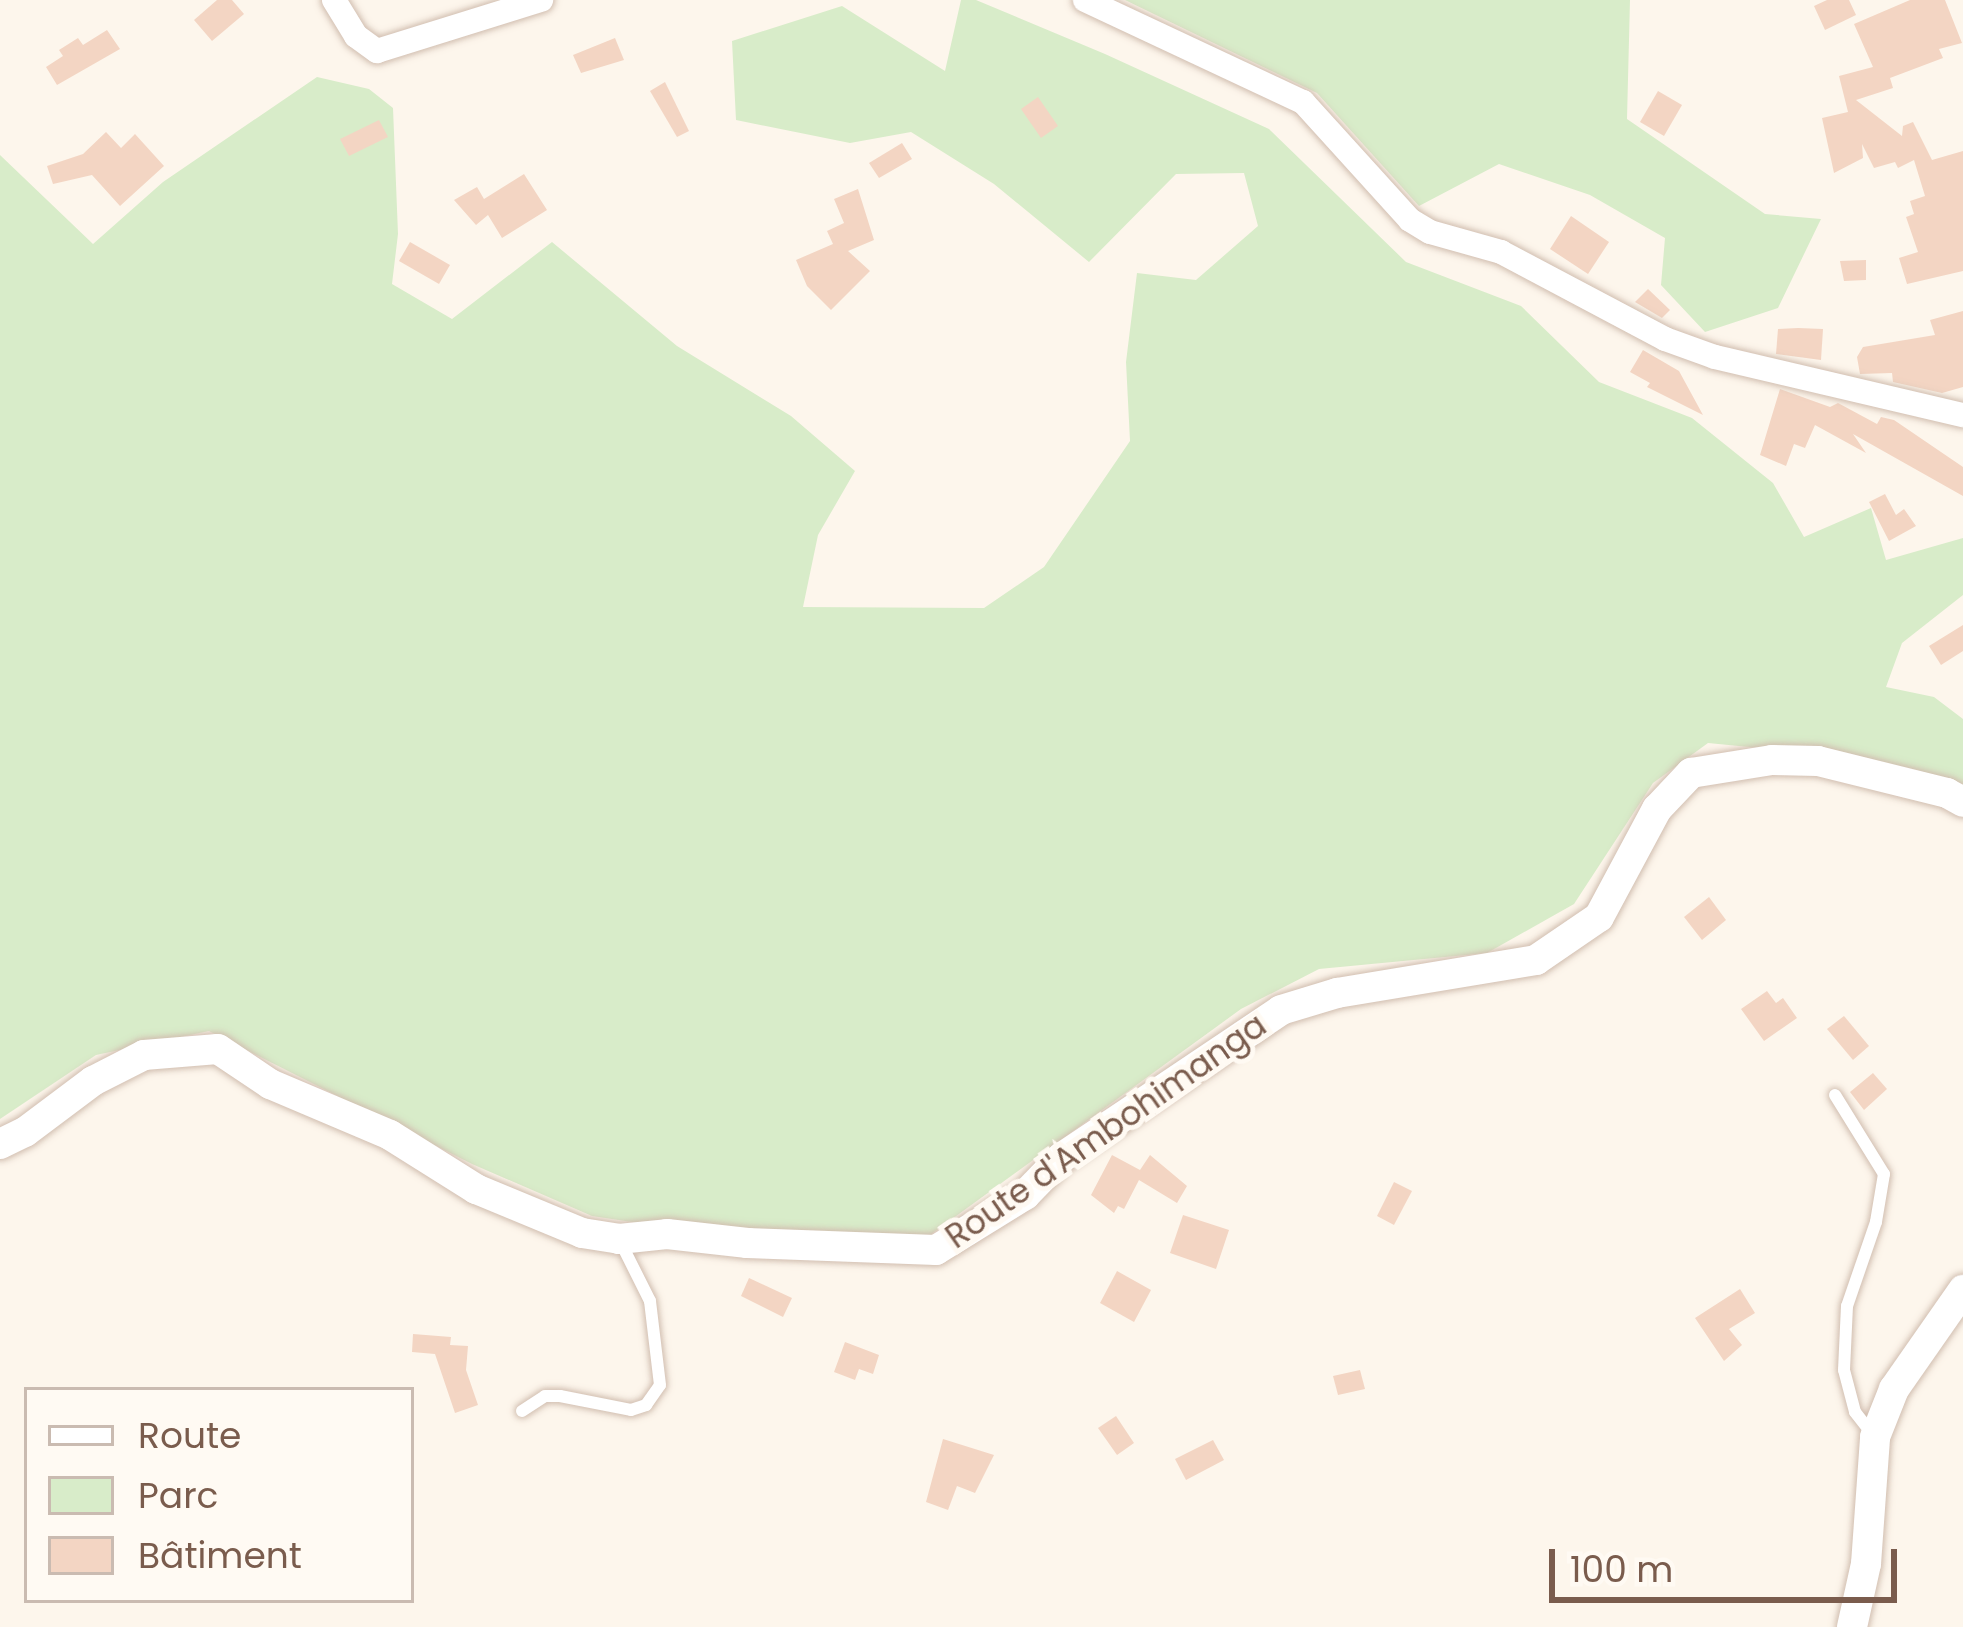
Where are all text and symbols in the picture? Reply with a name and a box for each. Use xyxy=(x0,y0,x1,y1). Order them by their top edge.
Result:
street label: Route d'Ambohimanga xyxy=(938,1005,1274,1257)
legend xyxy=(24,1387,414,1603)
text: Route xyxy=(138,1410,241,1461)
text: Parc xyxy=(138,1470,218,1521)
scale bar xyxy=(1555,1525,1903,1599)
text: Bâtiment xyxy=(138,1530,302,1581)
text: 100 m xyxy=(1570,1544,1673,1595)

